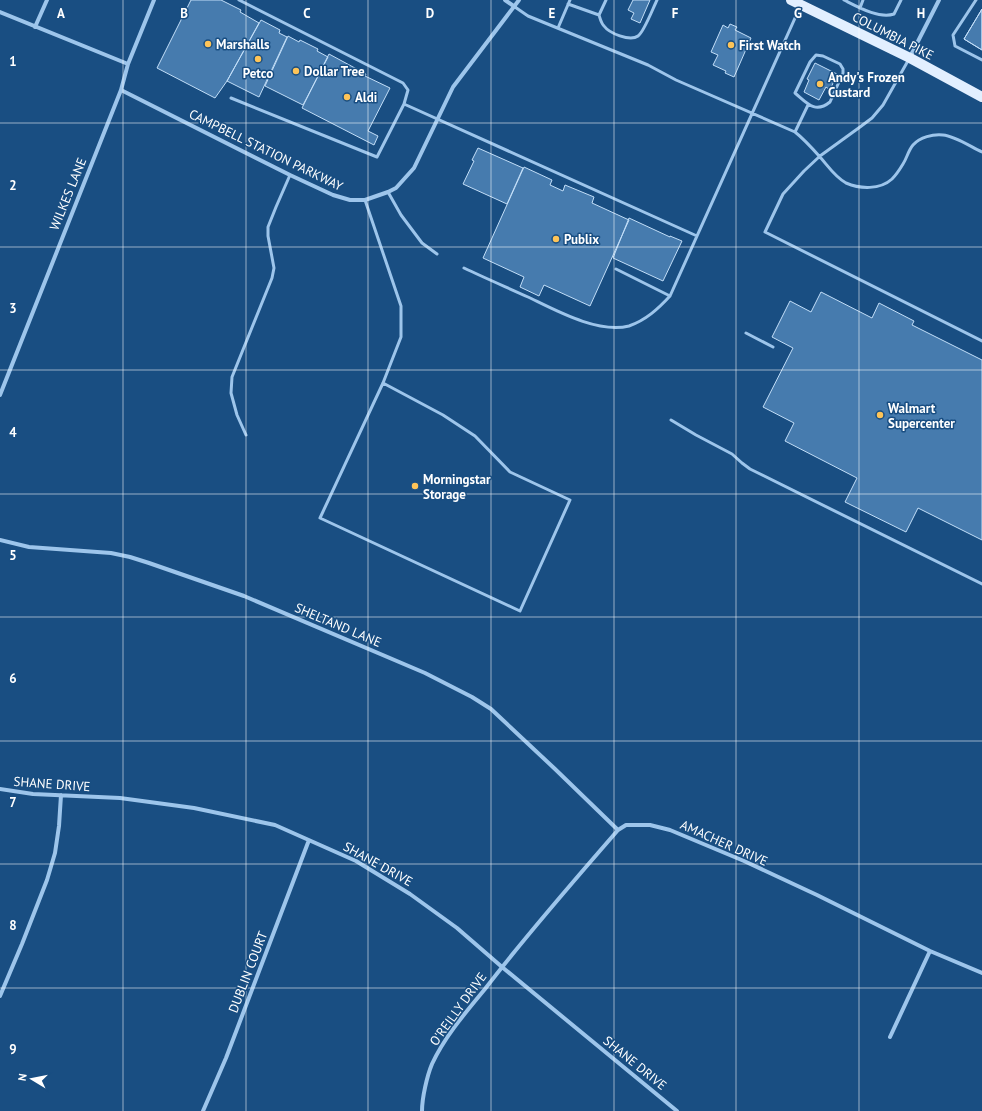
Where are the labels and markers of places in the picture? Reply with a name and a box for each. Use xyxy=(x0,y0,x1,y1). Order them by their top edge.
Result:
place label: Marshalls xyxy=(216,36,270,53)
place label: First Watch xyxy=(739,37,801,54)
marker: Marshalls xyxy=(203,39,213,49)
marker: First Watch xyxy=(726,40,736,50)
marker: Petco xyxy=(253,54,263,64)
place label: Dollar Tree xyxy=(304,63,365,80)
place label: Petco xyxy=(243,65,273,82)
marker: Dollar Tree xyxy=(291,66,301,76)
place label: Andy's Frozen Custard xyxy=(828,69,905,101)
marker: Andy's Frozen Custard xyxy=(815,79,825,89)
place label: Aldi xyxy=(355,89,377,106)
marker: Aldi xyxy=(342,92,352,102)
place label: Publix xyxy=(564,231,599,248)
marker: Publix xyxy=(551,234,561,244)
place label: Walmart Supercenter xyxy=(888,400,955,432)
marker: Walmart Supercenter xyxy=(875,410,885,420)
place label: Morningstar Storage xyxy=(423,471,491,503)
marker: Morningstar Storage xyxy=(410,481,420,491)

